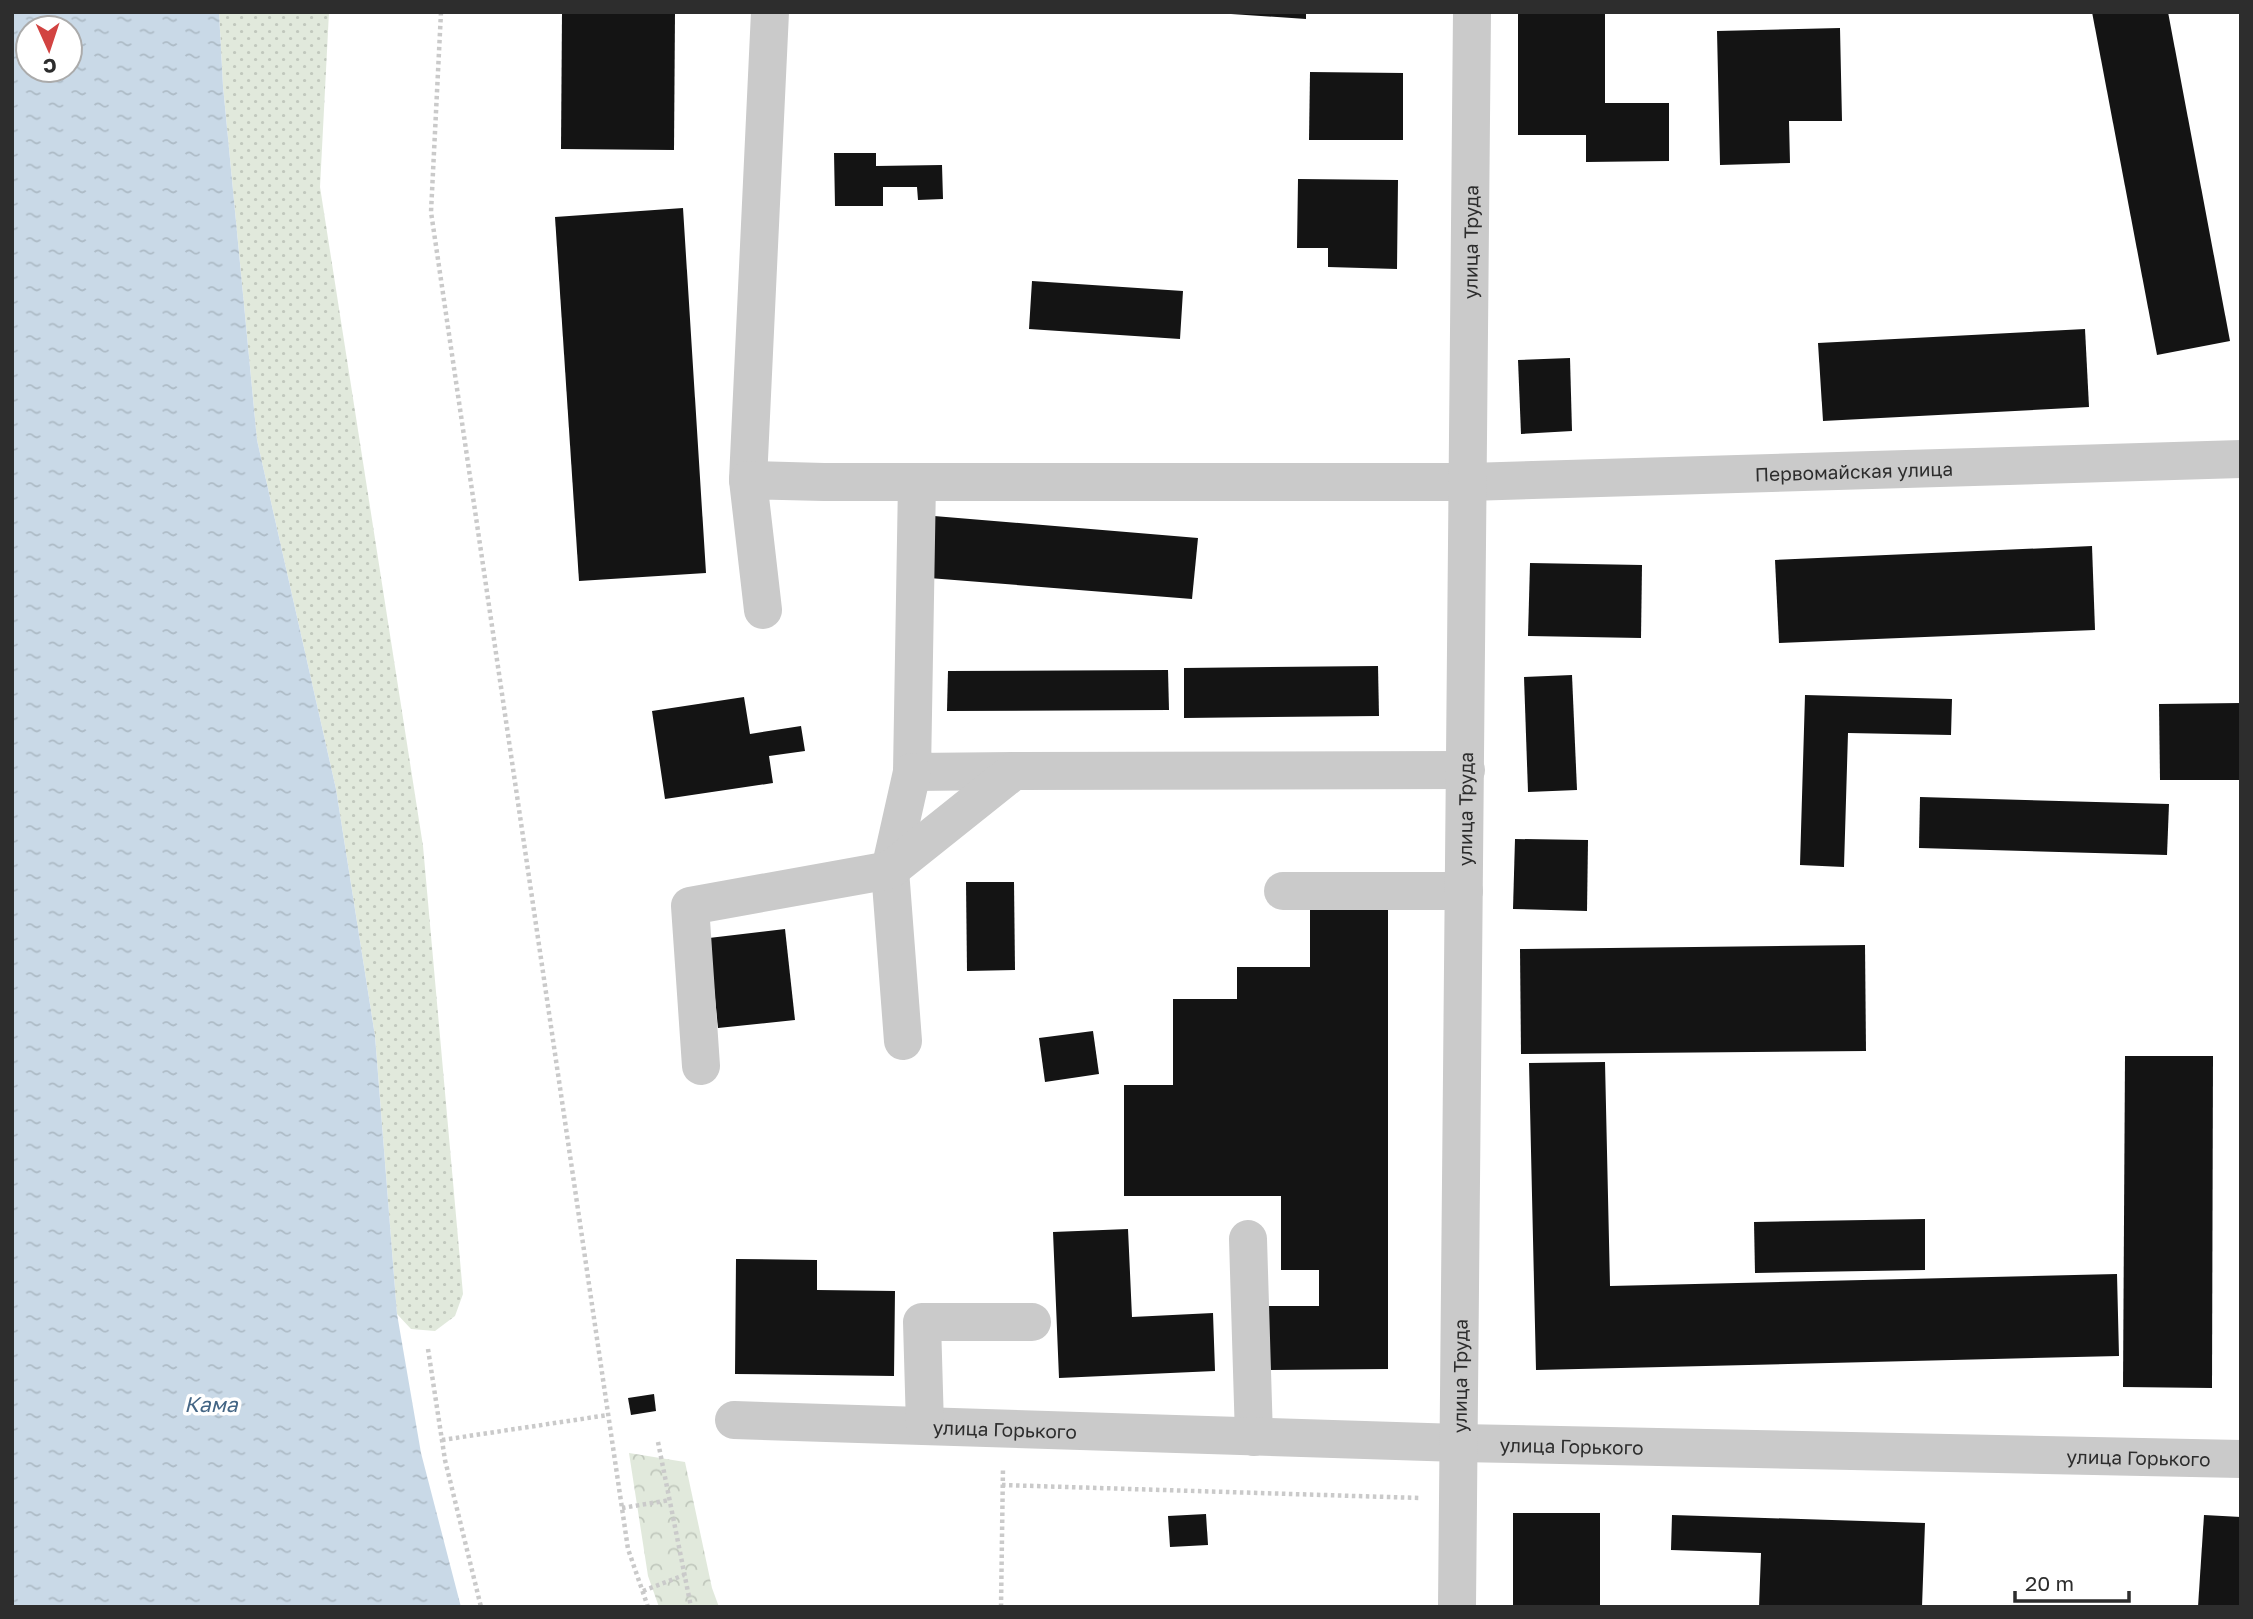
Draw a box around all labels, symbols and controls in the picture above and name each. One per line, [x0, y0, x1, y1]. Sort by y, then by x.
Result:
north arrow [14, 14, 84, 84]
text: С [43, 55, 57, 78]
street label: улица Труда [1458, 185, 1482, 299]
street label: Первомайская улица [1754, 456, 1953, 485]
street label: улица Труда [1452, 752, 1477, 866]
street label: улица Труда [1447, 1319, 1471, 1433]
water label: Кама [184, 1391, 239, 1417]
street label: улица Горького [933, 1415, 1077, 1442]
street label: улица Горького [1499, 1432, 1644, 1458]
street label: улица Горького [2066, 1444, 2211, 1470]
scale bar [2015, 1560, 2129, 1604]
text: 20 m [2025, 1570, 2074, 1596]

